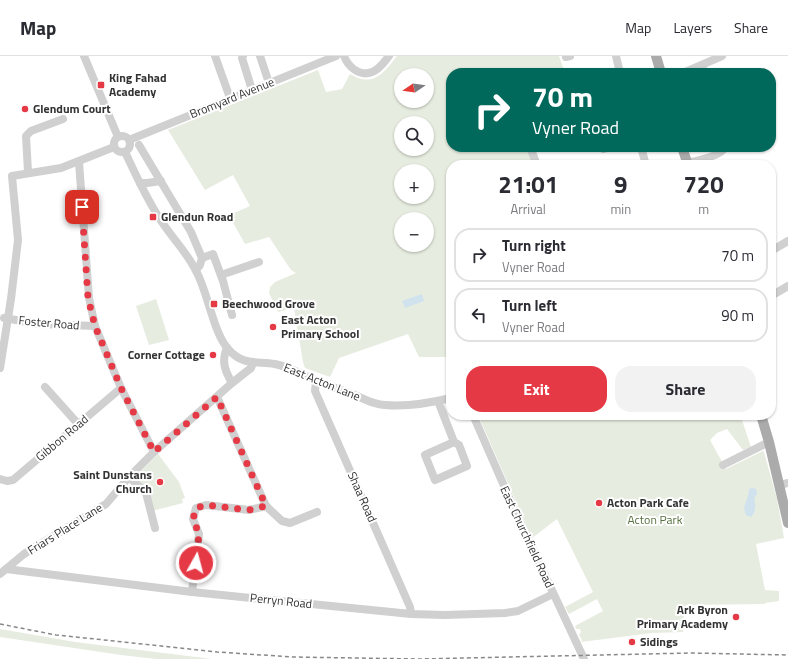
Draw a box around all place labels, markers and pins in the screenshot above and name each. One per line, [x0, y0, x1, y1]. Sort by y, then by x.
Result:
place label: King Fahad Academy [109, 68, 167, 101]
marker: King Fahad Academy [96, 80, 106, 90]
place label: Glendum Court [33, 99, 111, 118]
marker: Glendum Court [20, 104, 30, 114]
pin [65, 190, 99, 224]
place label: Glendun Road [161, 207, 233, 226]
marker: Glendun Road [148, 212, 158, 222]
place label: Beechwood Grove [222, 294, 315, 313]
marker: Beechwood Grove [209, 299, 219, 309]
place label: East Acton Primary School [281, 310, 359, 343]
marker: East Acton Primary School [268, 322, 278, 332]
place label: Corner Cottage [128, 345, 205, 364]
marker: Corner Cottage [208, 350, 218, 360]
place label: Saint Dunstans Church [73, 465, 152, 498]
marker: Saint Dunstans Church [155, 477, 165, 487]
place label: Acton Park Cafe [607, 493, 689, 512]
marker: Acton Park Cafe [594, 498, 604, 508]
place label: Ark Byron Primary Academy [637, 600, 728, 633]
marker: Ark Byron Primary Academy [731, 612, 741, 622]
place label: Sidings [640, 632, 678, 651]
marker: Sidings [627, 637, 637, 647]

